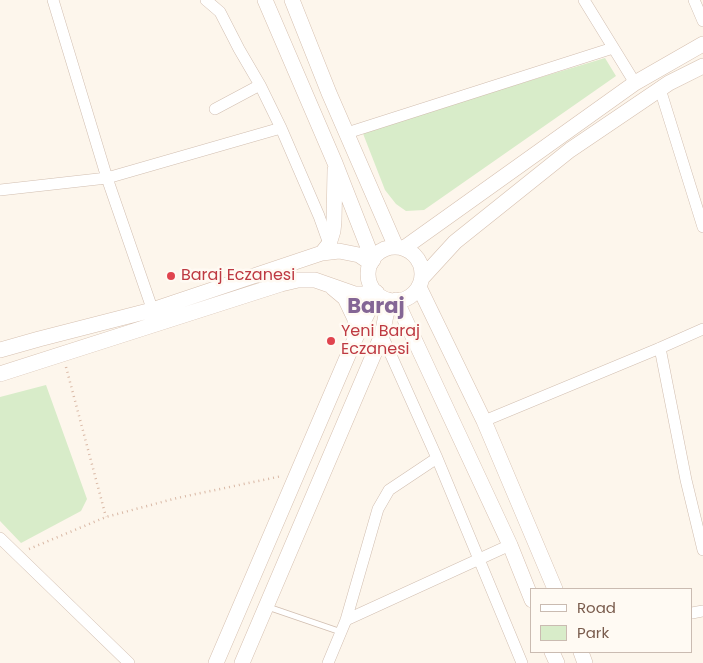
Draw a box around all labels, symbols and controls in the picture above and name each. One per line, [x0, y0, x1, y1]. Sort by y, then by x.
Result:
place label: Baraj Eczanesi [181, 266, 295, 286]
marker: Baraj Eczanesi [165, 270, 177, 282]
district label: Baraj [347, 295, 405, 321]
place label: Yeni Baraj Eczanesi [341, 322, 420, 360]
marker: Yeni Baraj Eczanesi [325, 335, 337, 347]
legend [530, 588, 693, 653]
text: Road [577, 597, 616, 618]
text: Park [577, 622, 609, 643]

